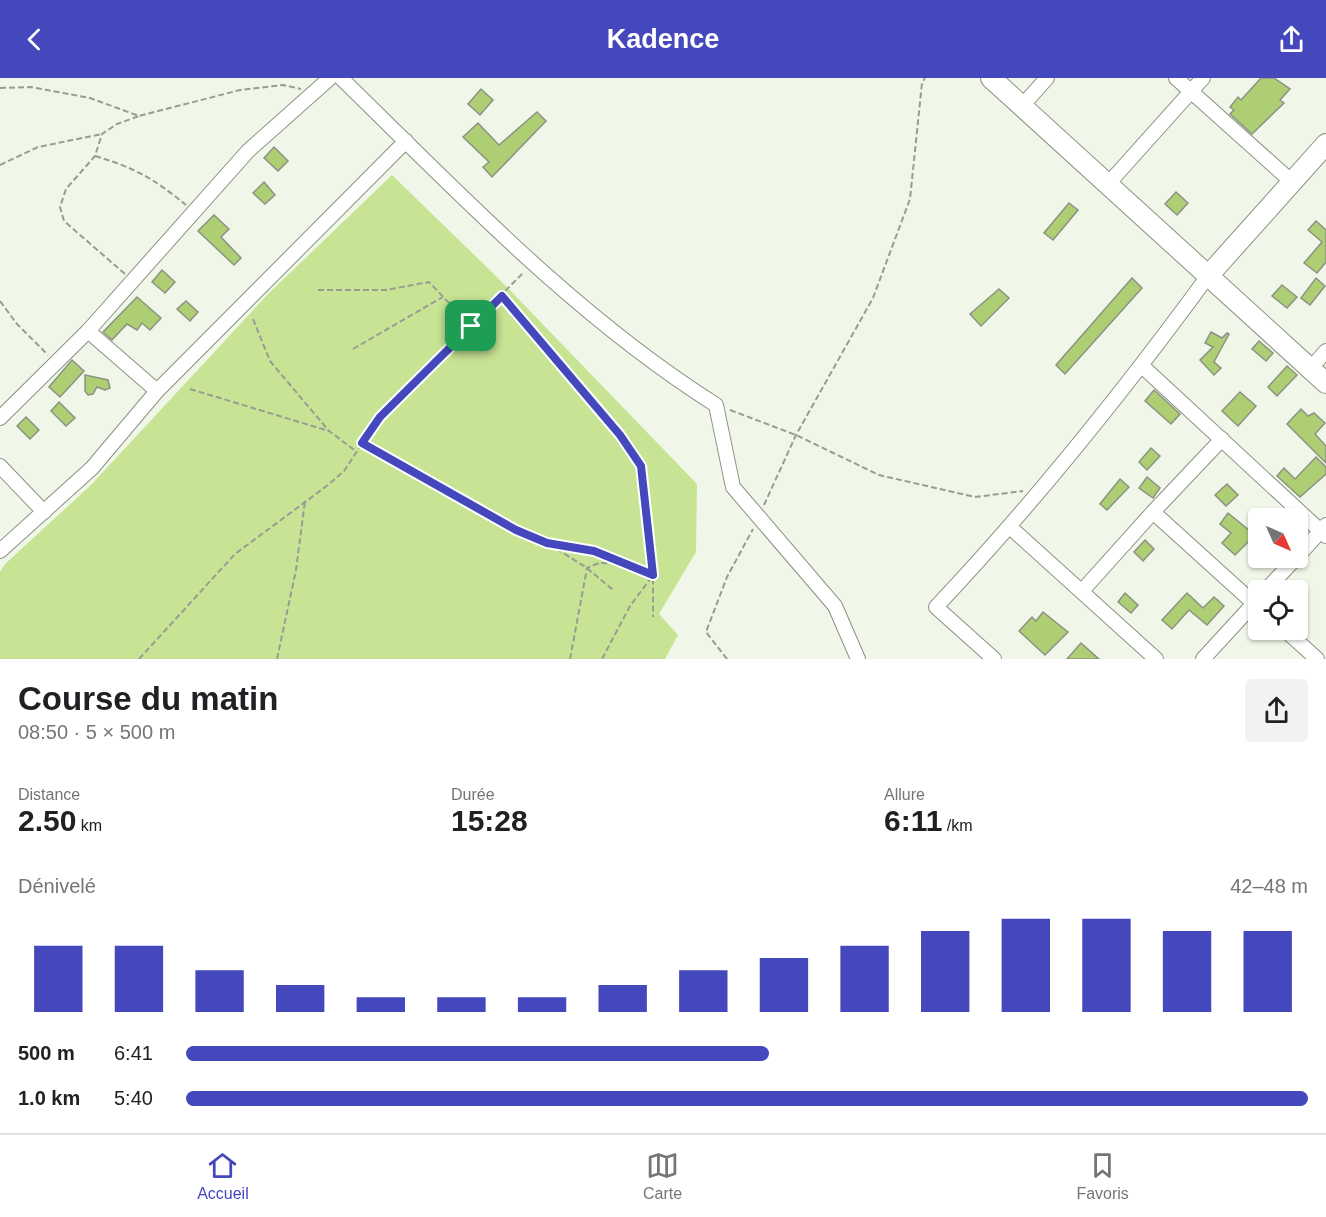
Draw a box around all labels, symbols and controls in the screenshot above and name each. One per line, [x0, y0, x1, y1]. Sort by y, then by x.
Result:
icon: back [18, 23, 51, 56]
icon: share [1275, 23, 1308, 56]
text: Kadence [607, 24, 719, 54]
pin [445, 300, 496, 351]
icon: arrive [454, 309, 487, 342]
north arrow [1248, 508, 1308, 568]
map controls [1248, 508, 1308, 640]
button: locate [1248, 580, 1308, 640]
button: share [1245, 679, 1308, 742]
text: Course du matin [18, 680, 278, 717]
text: 08:50 · 5 × 500 m [18, 721, 175, 743]
text: Distance [18, 786, 80, 803]
text: Durée [451, 786, 495, 803]
text: Allure [884, 786, 925, 803]
text: 2.50 [18, 804, 76, 837]
text: 15:28 [451, 804, 528, 837]
text: 6:11 [884, 804, 942, 837]
text: km [76, 817, 102, 834]
text: /km [942, 817, 973, 834]
text: Dénivelé [18, 875, 96, 897]
text: 42–48 m [1230, 875, 1308, 897]
text: 500 m [18, 1042, 75, 1064]
text: 6:41 [114, 1042, 153, 1064]
text: 1.0 km [18, 1087, 80, 1109]
text: 5:40 [114, 1087, 153, 1109]
tab: Accueil [197, 1149, 249, 1203]
tab: Carte [643, 1149, 682, 1203]
tab: Favoris [1076, 1149, 1129, 1203]

